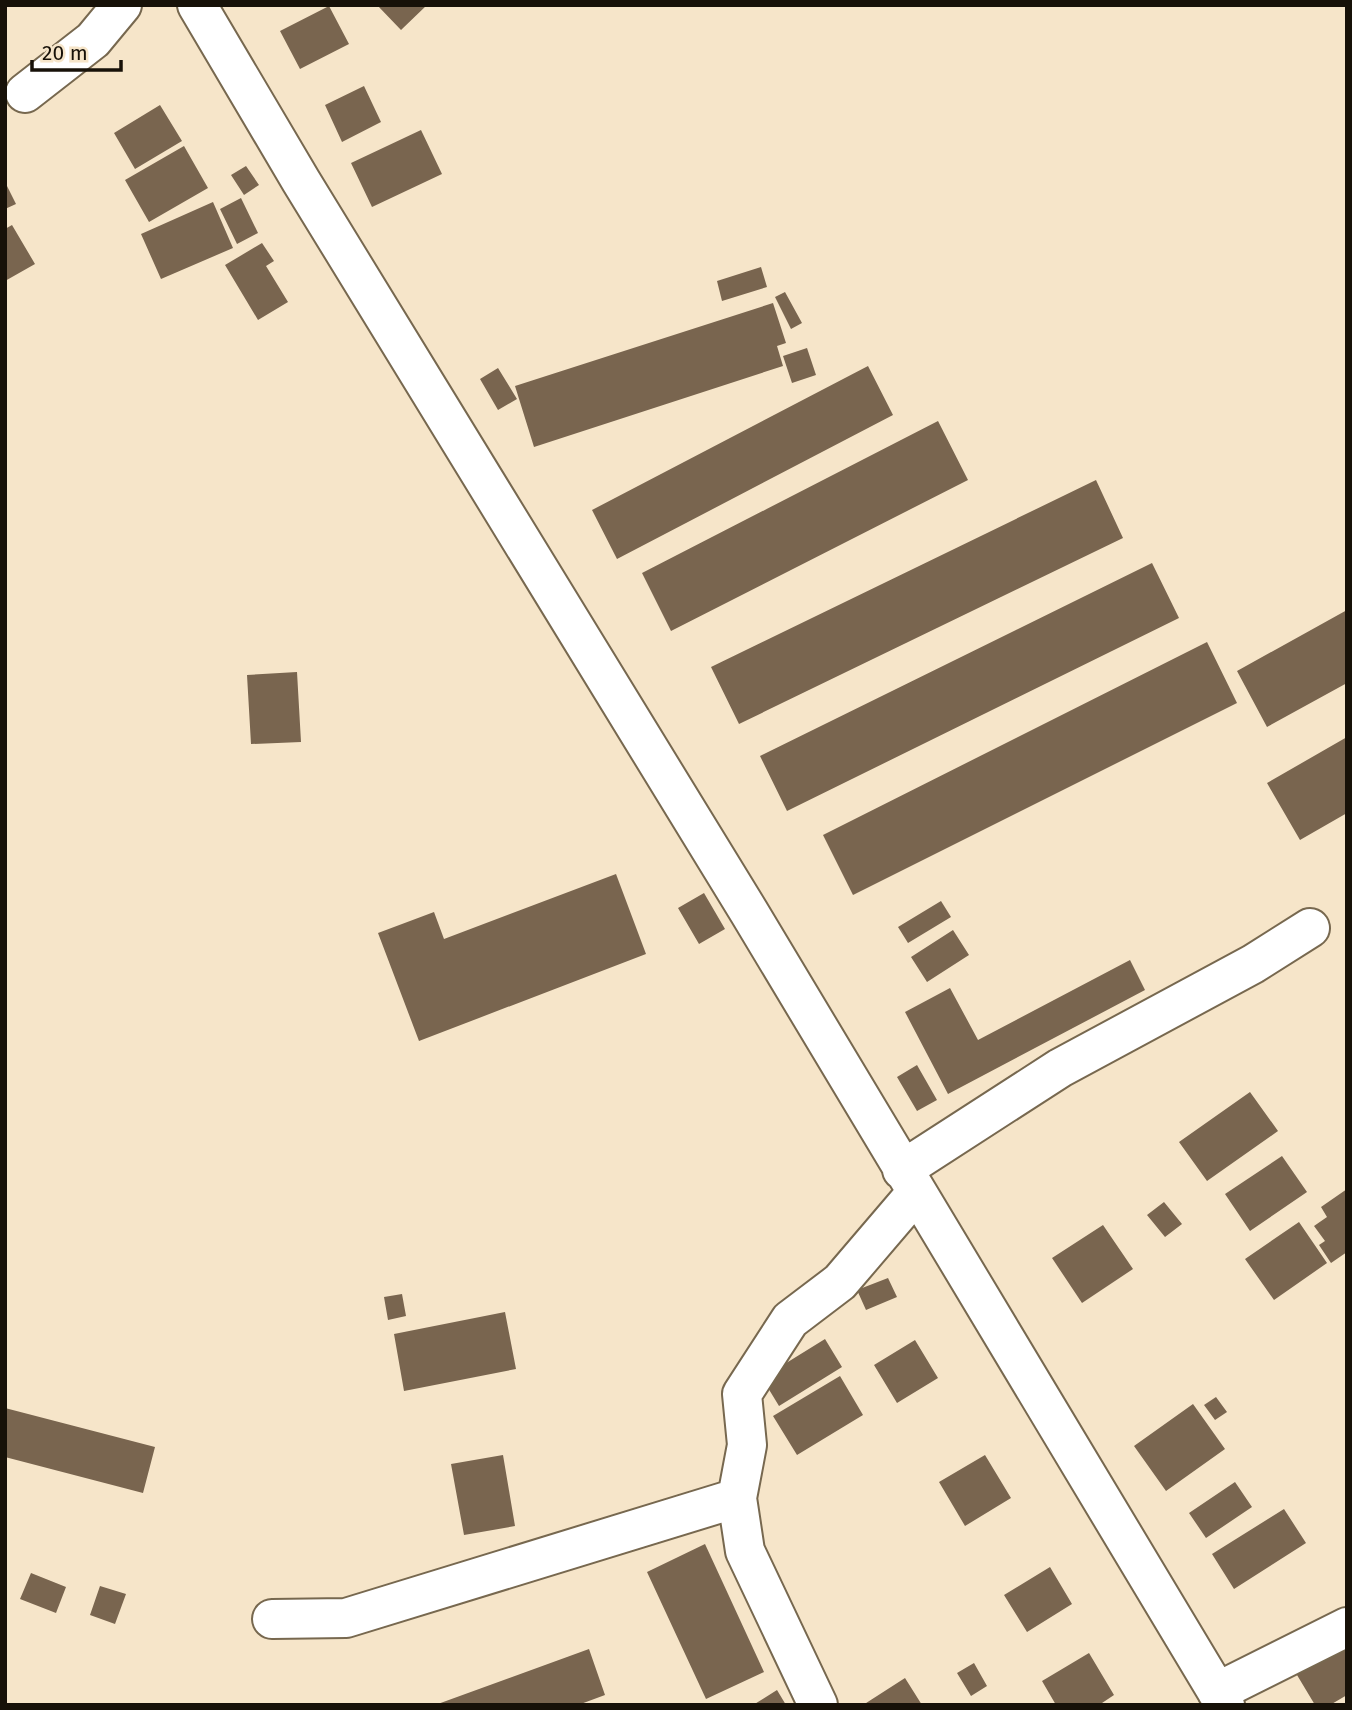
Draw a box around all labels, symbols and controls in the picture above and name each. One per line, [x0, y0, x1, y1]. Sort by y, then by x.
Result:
scale bar [32, 28, 121, 72]
text: 20 m [42, 40, 88, 66]

